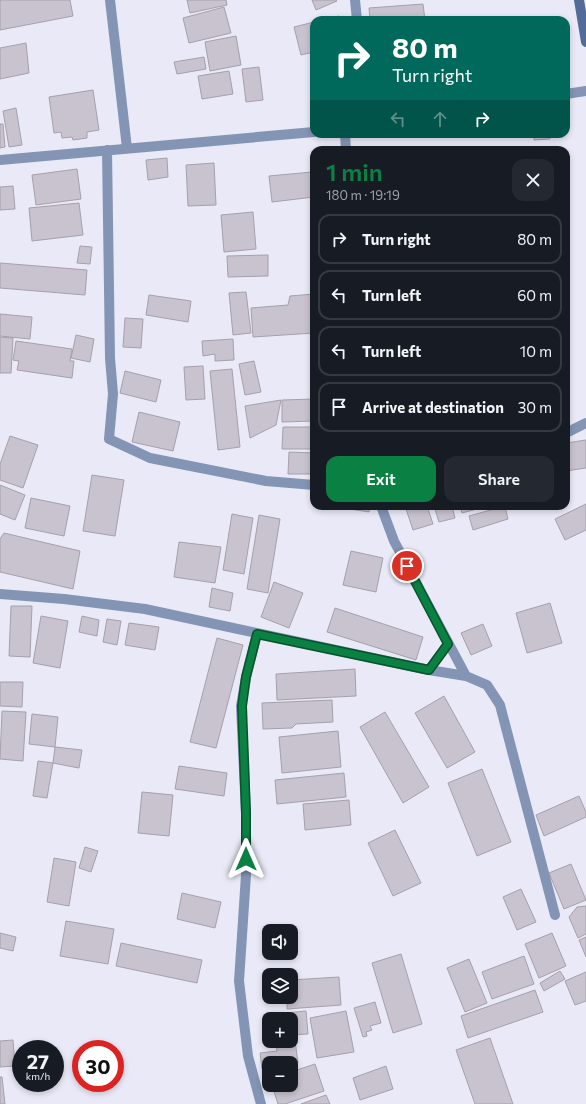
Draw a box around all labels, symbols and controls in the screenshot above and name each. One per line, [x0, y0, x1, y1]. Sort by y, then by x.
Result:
text: 80 m [392, 30, 458, 64]
icon: right [326, 32, 378, 84]
text: Turn right [392, 64, 472, 86]
icon: left [387, 108, 409, 130]
icon: ahead [429, 108, 451, 130]
icon: right [471, 108, 493, 130]
text: 1 min [326, 157, 383, 186]
button: close [512, 159, 554, 201]
text: 180 m · 19:19 [326, 187, 400, 203]
icon: right [328, 228, 350, 250]
text: Turn right [362, 230, 431, 248]
text: 80 m [517, 230, 552, 248]
icon: left [328, 284, 350, 306]
text: Turn left [362, 286, 421, 304]
text: 60 m [517, 286, 552, 304]
icon: left [328, 340, 350, 362]
text: Turn left [362, 342, 421, 360]
text: 10 m [520, 342, 552, 360]
icon: arrive [328, 396, 350, 418]
text: Arrive at destination [362, 398, 504, 416]
text: 30 m [518, 398, 552, 416]
button: Exit [326, 456, 436, 502]
button: Share [444, 456, 554, 502]
pin [390, 549, 424, 583]
icon: arrive [396, 555, 418, 577]
position arrow [225, 838, 267, 880]
map controls [262, 924, 298, 1092]
button: sound [262, 924, 298, 960]
button: layers [262, 968, 298, 1004]
button: + [262, 1012, 298, 1048]
speed limit sign: 30 [72, 1040, 124, 1092]
text: 27 [27, 1049, 49, 1073]
button: − [262, 1056, 298, 1092]
text: km/h [26, 1070, 50, 1082]

